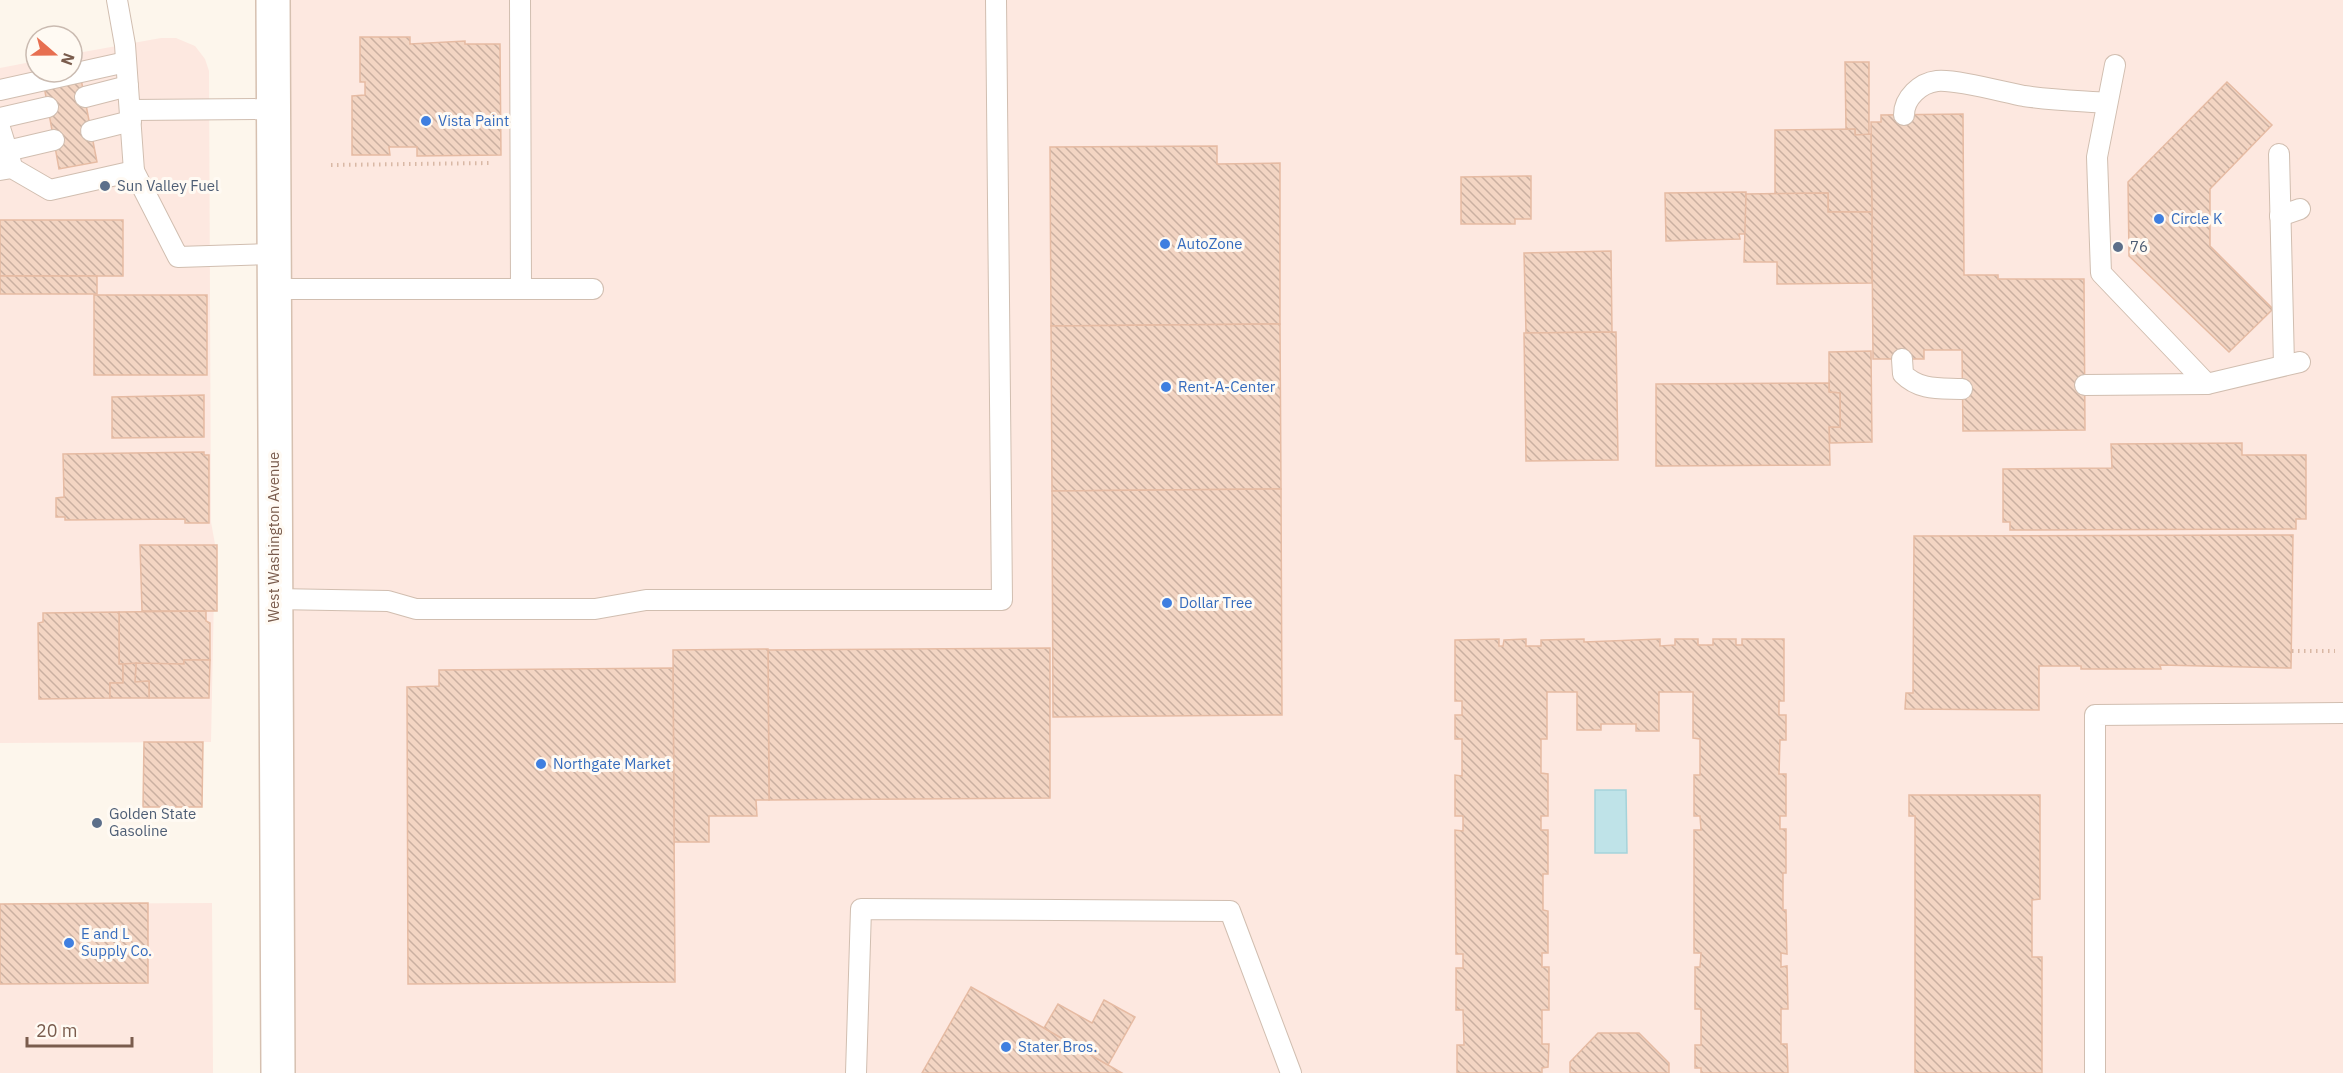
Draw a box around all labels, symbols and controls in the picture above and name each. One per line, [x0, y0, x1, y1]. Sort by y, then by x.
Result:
north arrow [24, 24, 84, 84]
text: N [57, 50, 79, 68]
place label: Vista Paint [438, 111, 509, 130]
marker: Vista Paint [419, 114, 433, 128]
place label: Sun Valley Fuel [117, 176, 219, 195]
marker: Sun Valley Fuel [98, 179, 112, 193]
place label: Circle K [2171, 209, 2223, 228]
marker: Circle K [2152, 212, 2166, 226]
place label: AutoZone [1177, 234, 1242, 253]
marker: AutoZone [1158, 237, 1172, 251]
place label: 76 [2130, 237, 2148, 256]
marker: 76 [2111, 240, 2125, 254]
place label: Rent-A-Center [1178, 377, 1276, 396]
marker: Rent-A-Center [1159, 380, 1173, 394]
street label: West Washington Avenue [264, 452, 283, 622]
place label: Dollar Tree [1179, 593, 1252, 612]
marker: Dollar Tree [1160, 596, 1174, 610]
place label: Northgate Market [553, 754, 671, 773]
marker: Northgate Market [534, 757, 548, 771]
place label: Golden State Gasoline [109, 804, 196, 840]
marker: Golden State Gasoline [90, 816, 104, 830]
place label: E and L Supply Co. [81, 924, 152, 960]
marker: E and L Supply Co. [62, 936, 76, 950]
scale bar [27, 1010, 132, 1048]
text: 20 m [36, 1019, 78, 1042]
place label: Stater Bros. [1018, 1037, 1097, 1056]
marker: Stater Bros. [999, 1040, 1013, 1054]

